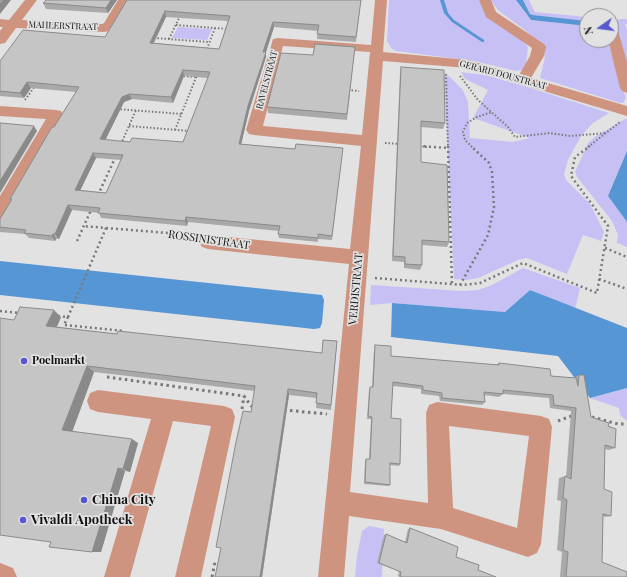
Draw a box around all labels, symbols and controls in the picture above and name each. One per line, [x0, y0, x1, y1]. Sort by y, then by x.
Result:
north arrow [579, 8, 619, 48]
street label: MAHLERSTRAAT [28, 19, 98, 33]
text: N [580, 25, 596, 36]
street label: RAVELSTRAAT [254, 50, 280, 110]
street label: GERARD DOUSTRAAT [458, 58, 548, 92]
street label: ROSSINISTRAAT [167, 228, 251, 252]
street label: VERDISTRAAT [346, 252, 366, 326]
place label: Poelmarkt [32, 354, 85, 368]
marker: Poelmarkt [19, 356, 29, 366]
place label: China City [92, 492, 155, 508]
marker: China City [79, 495, 89, 505]
place label: Vivaldi Apotheek [31, 512, 132, 528]
marker: Vivaldi Apotheek [18, 515, 28, 525]

